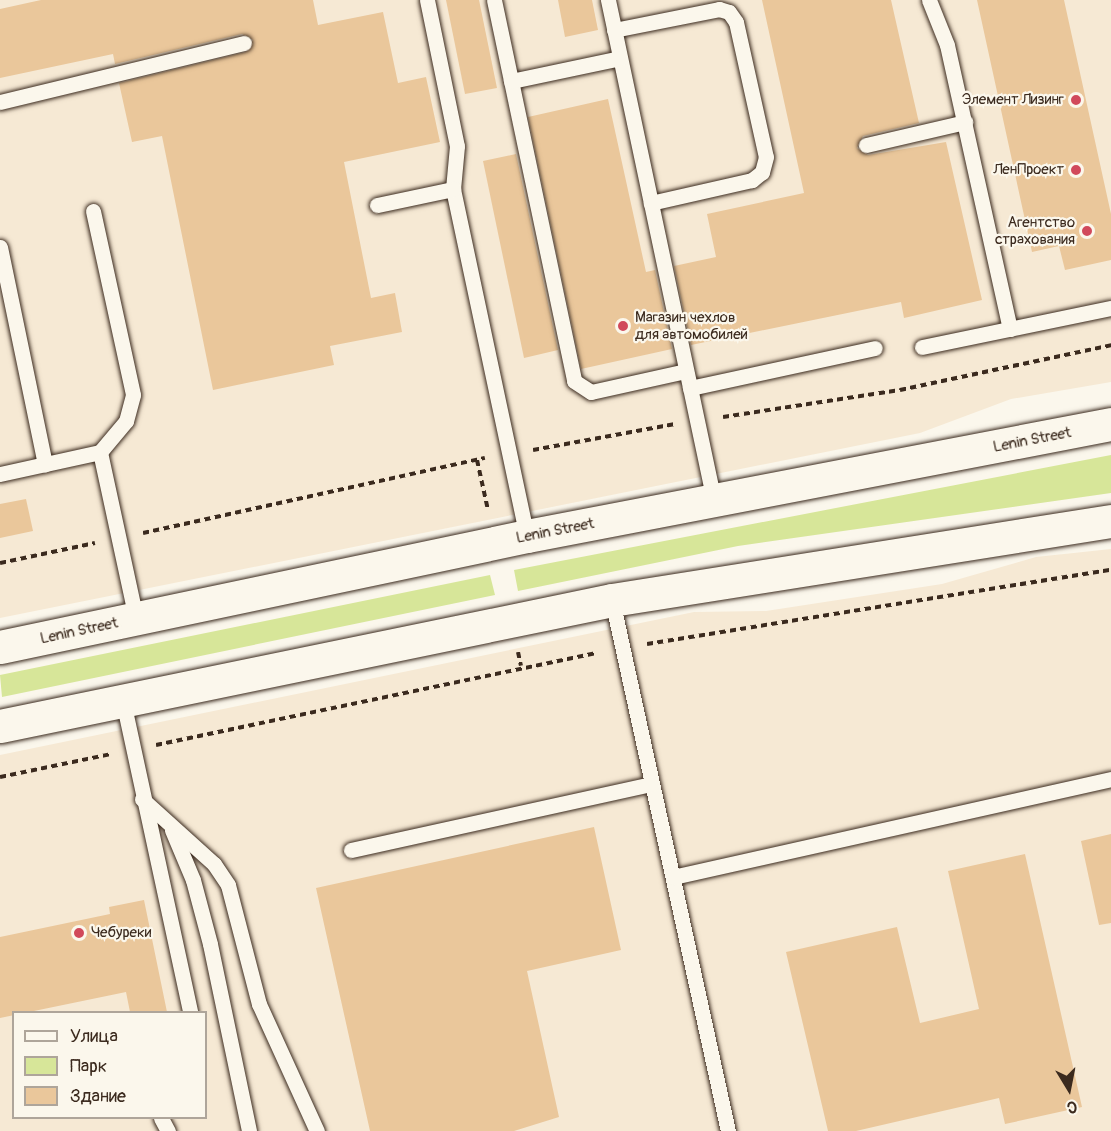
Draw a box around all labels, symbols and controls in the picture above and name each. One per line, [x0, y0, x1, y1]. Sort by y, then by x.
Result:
place label: Элемент Лизинг [962, 91, 1064, 109]
marker: Элемент Лизинг [1069, 93, 1083, 107]
place label: ЛенПроект [993, 161, 1064, 179]
marker: ЛенПроект [1069, 163, 1083, 177]
place label: Агентство страхования [995, 213, 1075, 248]
marker: Агентство страхования [1080, 224, 1094, 238]
place label: Магазин чехлов для автомобилей [635, 308, 748, 343]
marker: Магазин чехлов для автомобилей [616, 319, 630, 333]
street label: Lenin Street [992, 424, 1072, 456]
street label: Lenin Street [515, 515, 595, 547]
street label: Lenin Street [38, 614, 120, 648]
place label: Чебуреки [91, 924, 151, 942]
marker: Чебуреки [72, 926, 86, 940]
legend [12, 1011, 207, 1119]
text: Улица [70, 1025, 118, 1048]
text: Парк [70, 1055, 107, 1078]
north arrow [1039, 1059, 1099, 1119]
text: Здание [70, 1085, 126, 1108]
text: С [1066, 1096, 1079, 1117]

